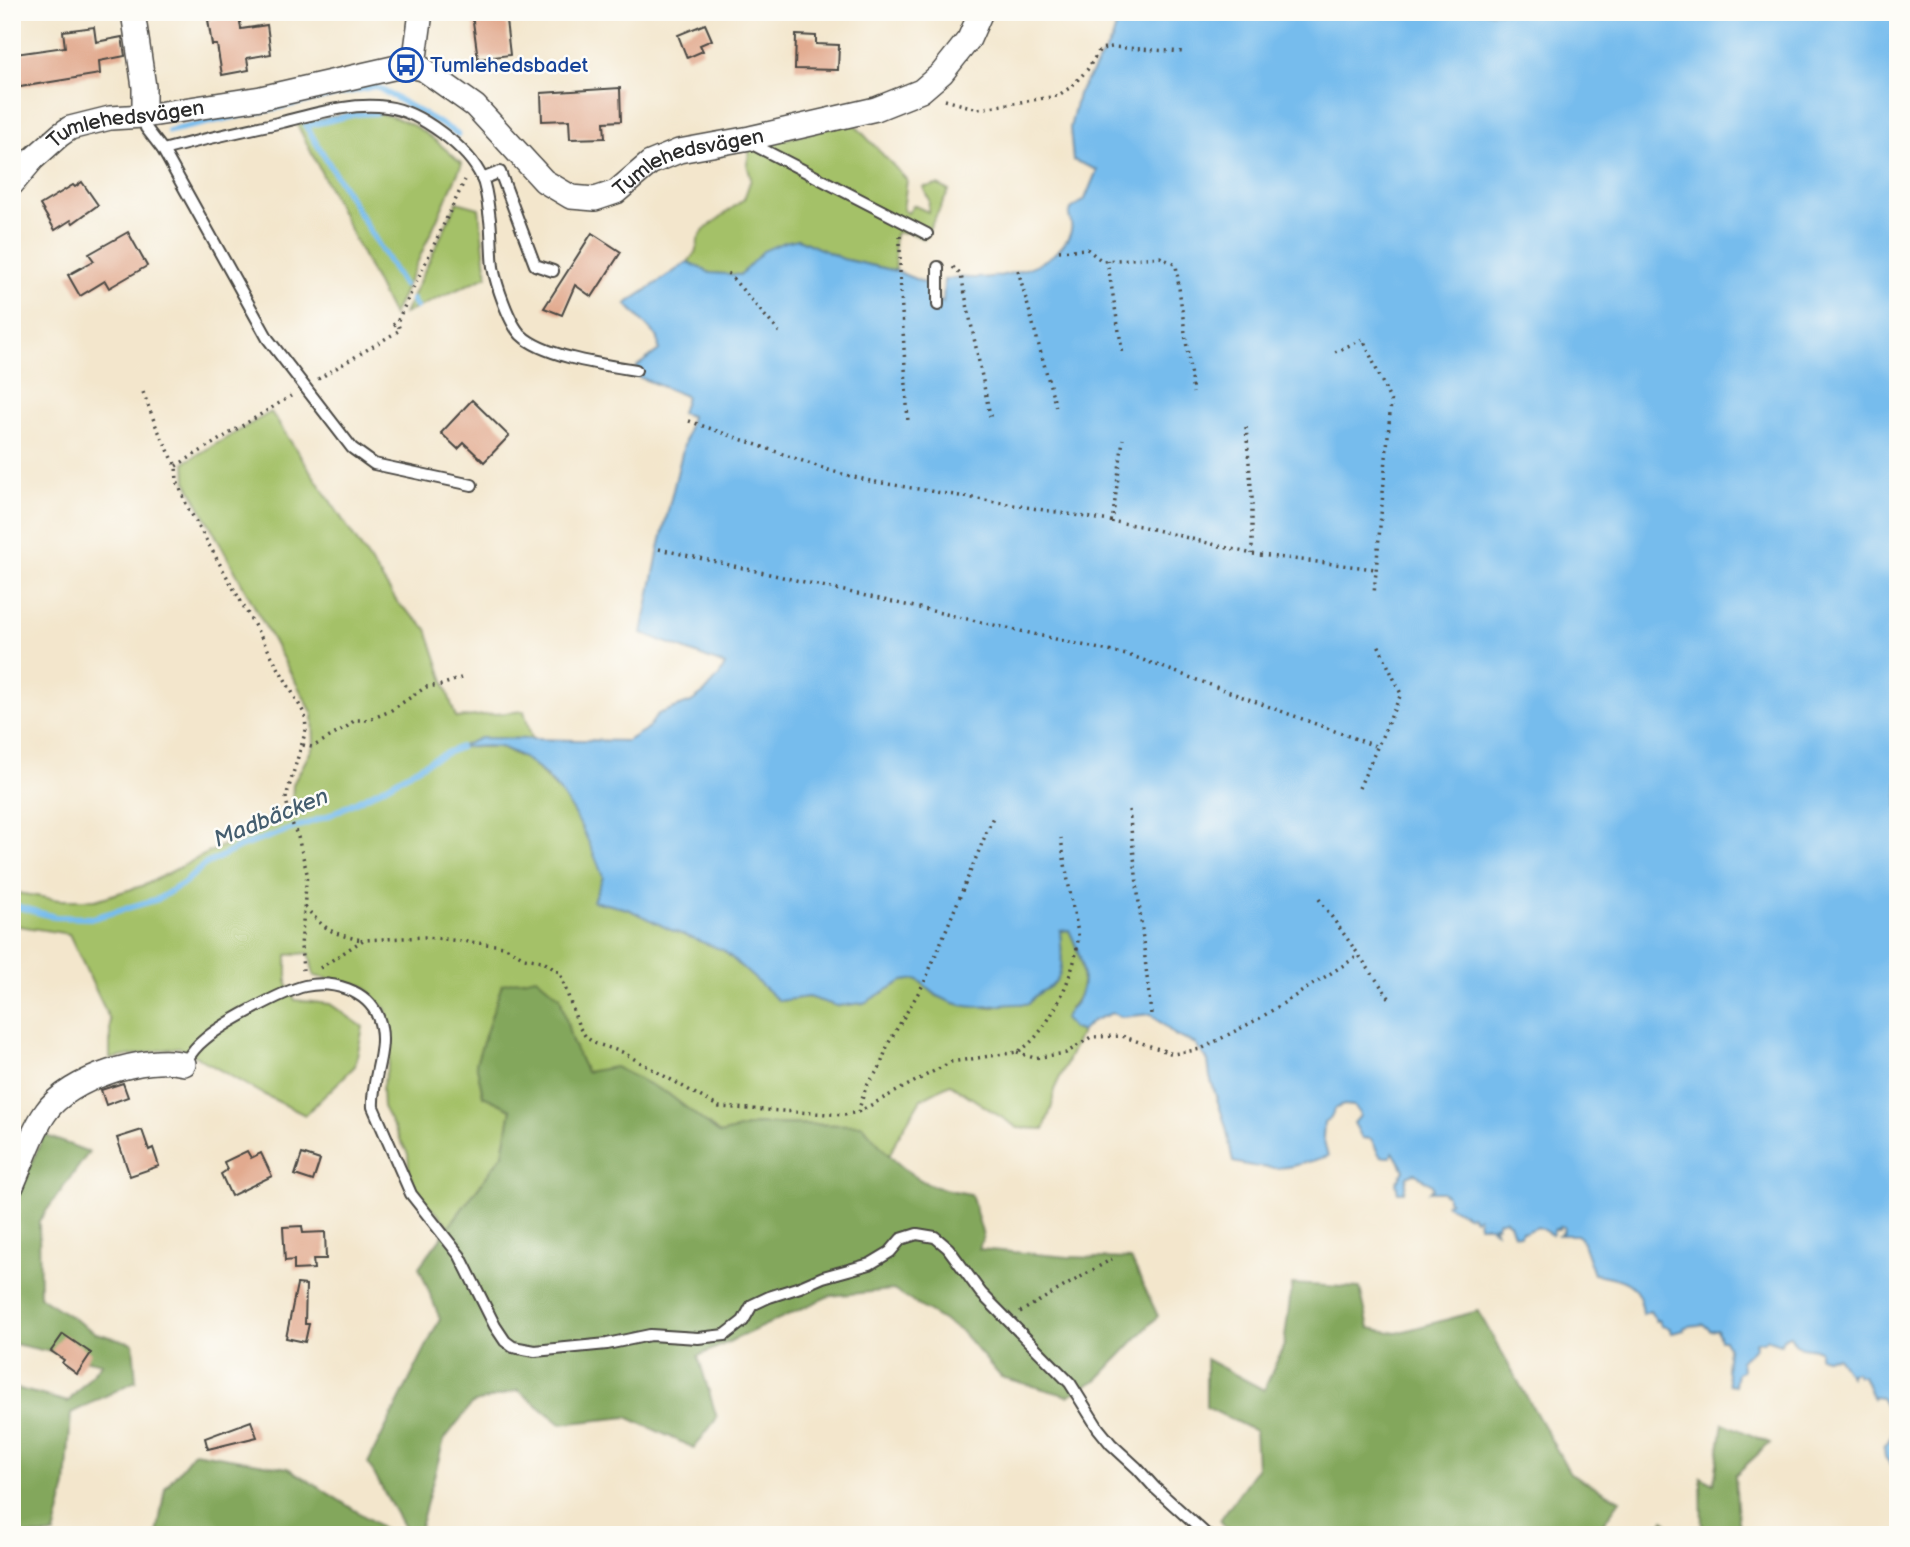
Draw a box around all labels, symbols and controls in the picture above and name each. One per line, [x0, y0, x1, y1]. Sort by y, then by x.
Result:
bus stop icon: Tumlehedsbadet [387, 46, 425, 84]
place label: Tumlehedsbadet [430, 53, 589, 78]
street label: Tumlehedsvägen [41, 94, 206, 153]
street label: Tumlehedsvägen [608, 123, 766, 202]
water label: Madbäcken [210, 782, 332, 854]

